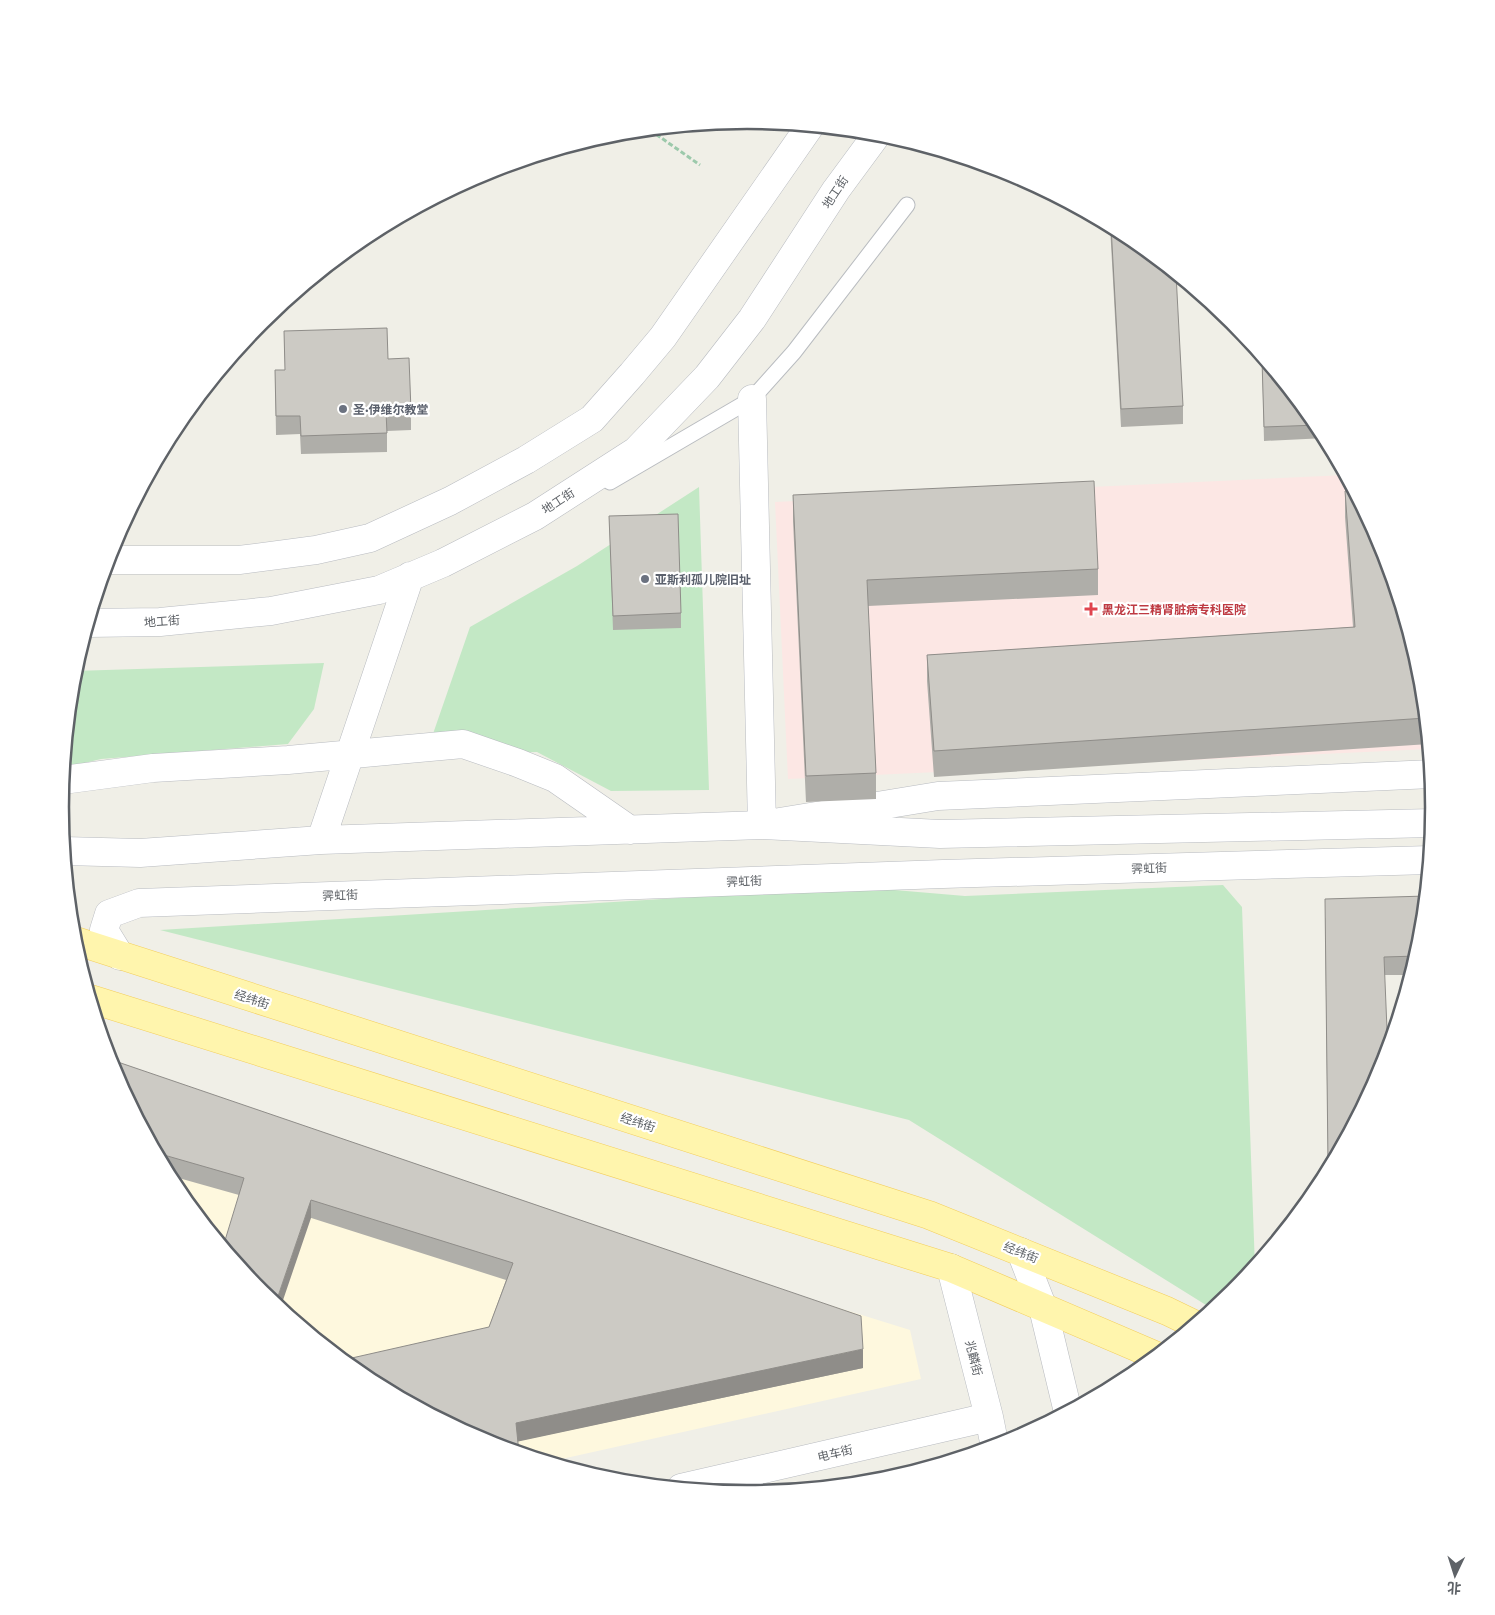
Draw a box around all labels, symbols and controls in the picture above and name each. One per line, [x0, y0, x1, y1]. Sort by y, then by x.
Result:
street label: 地工街 [819, 173, 851, 211]
place label: 圣·伊维尔教堂 [353, 402, 429, 417]
marker: 圣·伊维尔教堂 [337, 403, 349, 415]
street label: 地工街 [539, 485, 577, 517]
place label: 亚斯利孤儿院旧址 [655, 572, 751, 587]
marker: 亚斯利孤儿院旧址 [639, 573, 651, 585]
marker: 黑龙江三精肾脏病专科医院 [1084, 602, 1098, 616]
place label: 黑龙江三精肾脏病专科医院 [1102, 602, 1246, 617]
street label: 地工街 [144, 612, 180, 630]
street label: 霁虹街 [1131, 860, 1167, 876]
street label: 霁虹街 [726, 873, 762, 889]
street label: 霁虹街 [322, 887, 358, 903]
street label: 经纬街 [233, 986, 271, 1012]
street label: 经纬街 [619, 1109, 657, 1135]
street label: 经纬街 [1001, 1238, 1041, 1266]
street label: 兆麟街 [962, 1339, 986, 1377]
street label: 电车街 [816, 1442, 854, 1464]
north arrow [1430, 1550, 1480, 1600]
text: 北 [1446, 1579, 1462, 1597]

